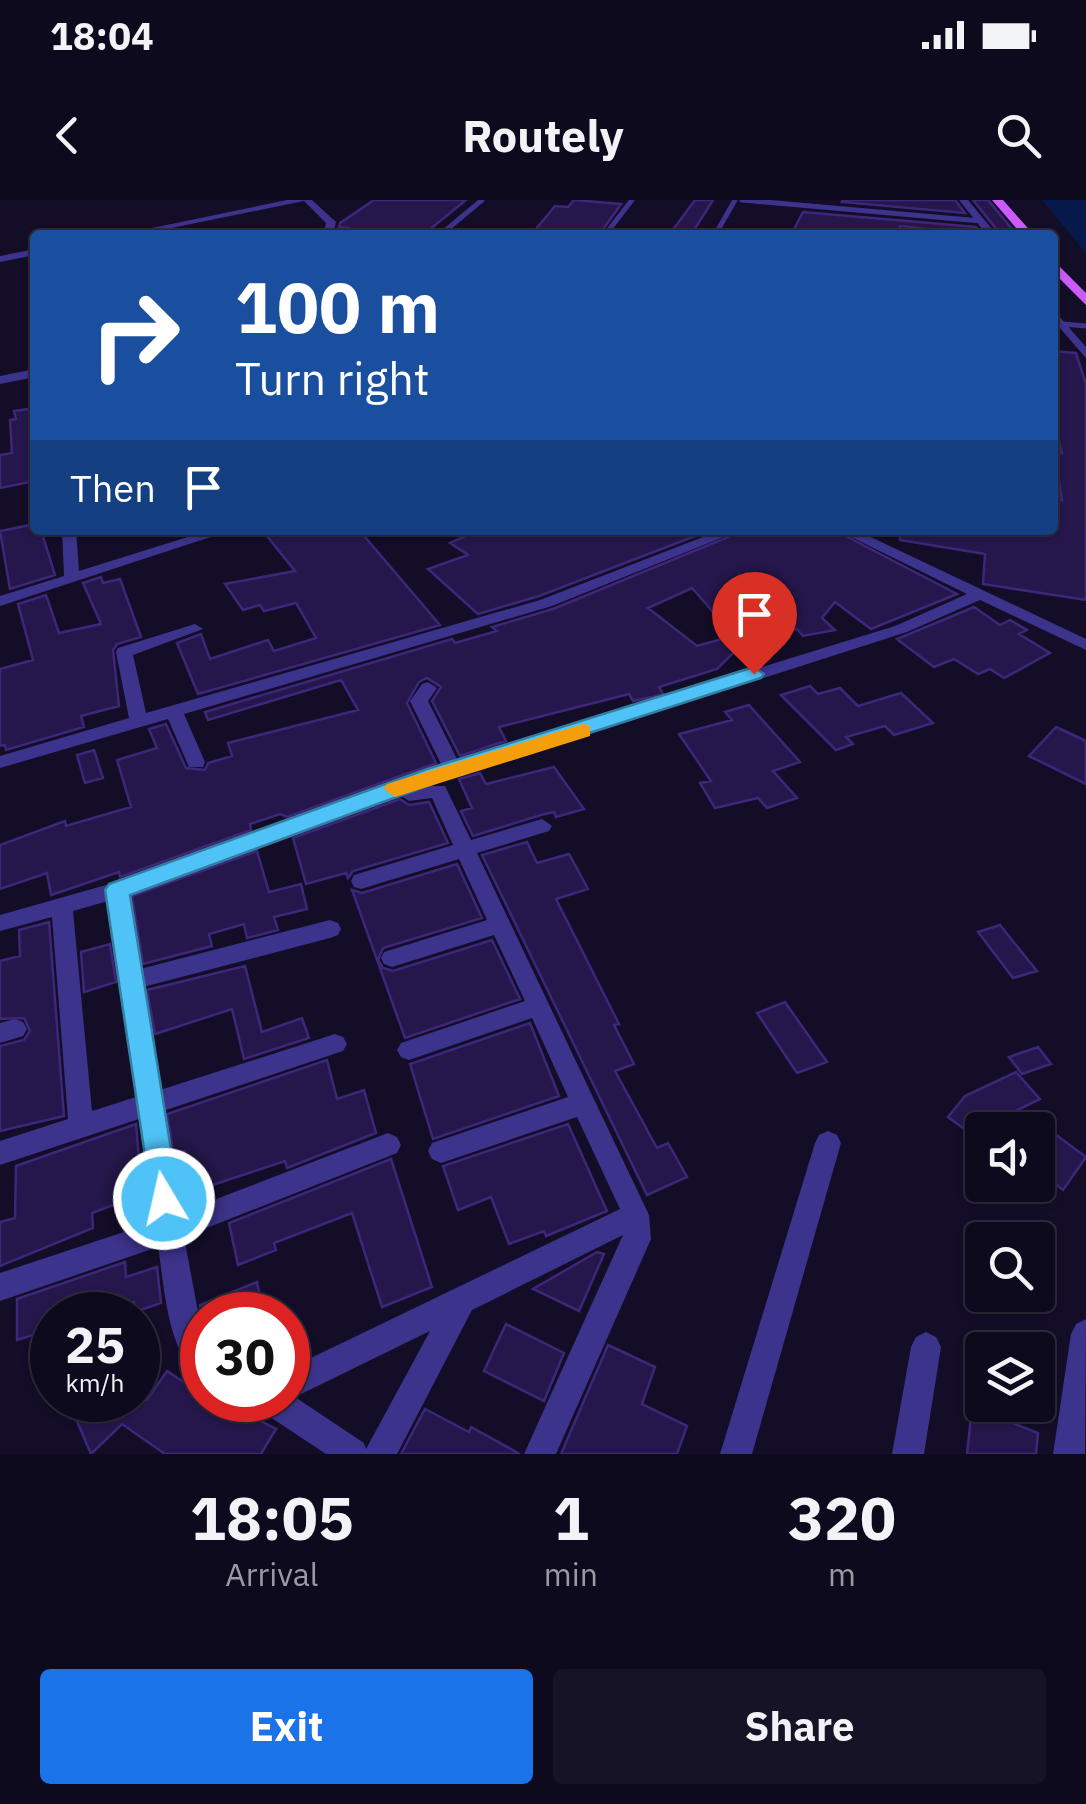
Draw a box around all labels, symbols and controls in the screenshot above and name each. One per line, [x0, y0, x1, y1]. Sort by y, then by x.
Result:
text: 18:04 [50, 11, 154, 60]
text: Routely [462, 106, 624, 164]
icon: back [40, 108, 95, 163]
icon: search [991, 108, 1046, 163]
text: 100 m [235, 261, 440, 352]
icon: right [70, 270, 200, 400]
text: Turn right [235, 349, 430, 407]
icon: arrive [176, 460, 231, 515]
text: Then [70, 463, 156, 512]
pin [712, 572, 797, 675]
icon: arrive [727, 587, 782, 642]
map controls [965, 1112, 1055, 1422]
button: sound [965, 1112, 1055, 1202]
position arrow [112, 1147, 216, 1251]
button: search [965, 1222, 1055, 1312]
speed limit sign: 30 [180, 1292, 310, 1422]
text: 25 [65, 1312, 125, 1377]
button: layers [965, 1332, 1055, 1422]
text: km/h [66, 1366, 124, 1399]
text: 18:05 [190, 1478, 354, 1557]
text: 1 [553, 1478, 589, 1557]
text: 320 [788, 1478, 896, 1557]
text: Arrival [225, 1553, 319, 1595]
text: min [544, 1553, 598, 1595]
text: m [828, 1553, 856, 1595]
button: Exit [40, 1669, 533, 1784]
button: Share [553, 1669, 1046, 1784]

